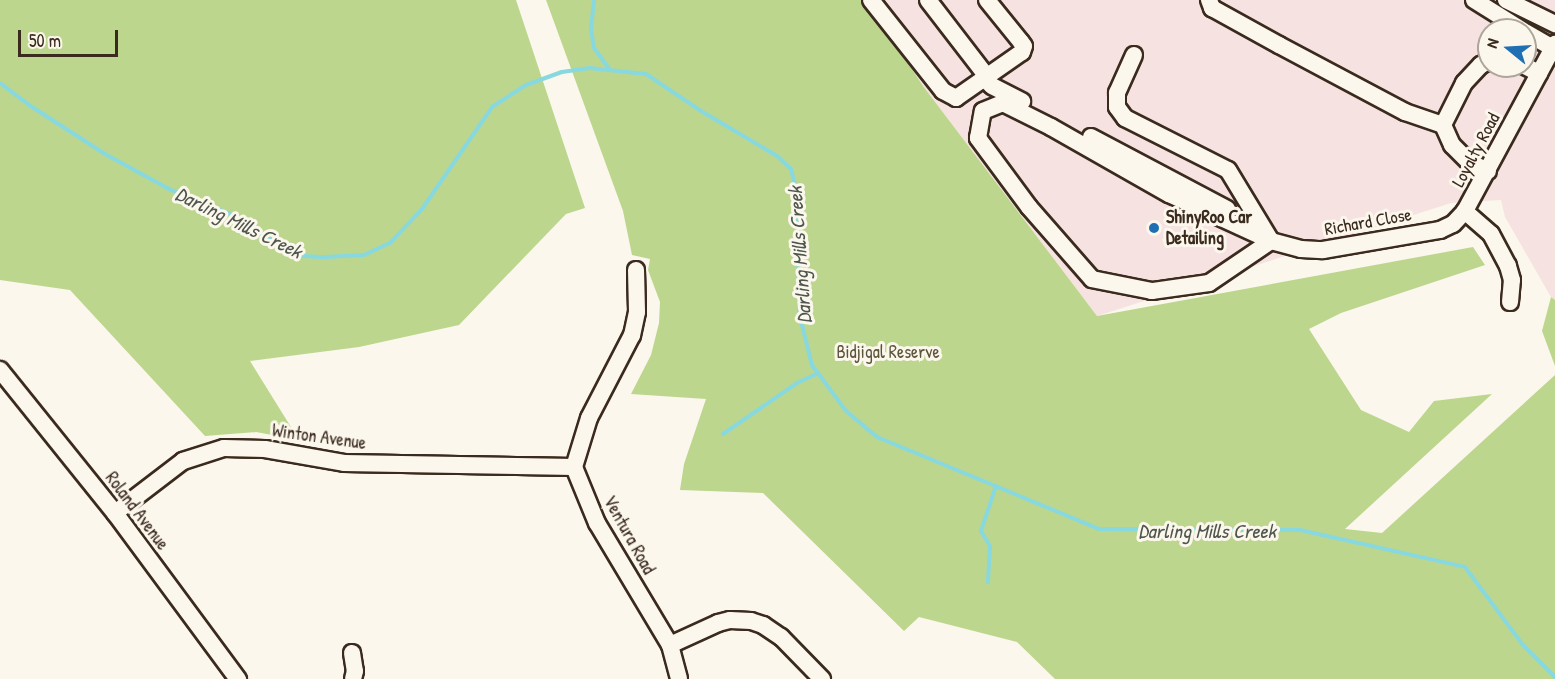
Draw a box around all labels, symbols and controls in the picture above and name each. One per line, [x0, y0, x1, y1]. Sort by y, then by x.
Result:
scale bar [21, 18, 122, 56]
north arrow [1477, 18, 1537, 78]
text: 50 m [29, 28, 61, 53]
text: N [1480, 36, 1504, 51]
street label: Loyalty Road [1447, 109, 1505, 191]
water label: Darling Mills Creek [172, 181, 306, 263]
water label: Darling Mills Creek [782, 186, 816, 324]
street label: Richard Close [1323, 204, 1413, 240]
place label: ShinyRoo Car Detailing [1166, 207, 1252, 250]
marker: ShinyRoo Car Detailing [1147, 221, 1161, 235]
park label: Bidjigal Reserve [836, 341, 940, 363]
street label: Winton Avenue [271, 420, 367, 454]
street label: Roland Avenue [101, 468, 173, 554]
street label: Ventura Road [599, 492, 659, 578]
water label: Darling Mills Creek [1138, 518, 1276, 542]

